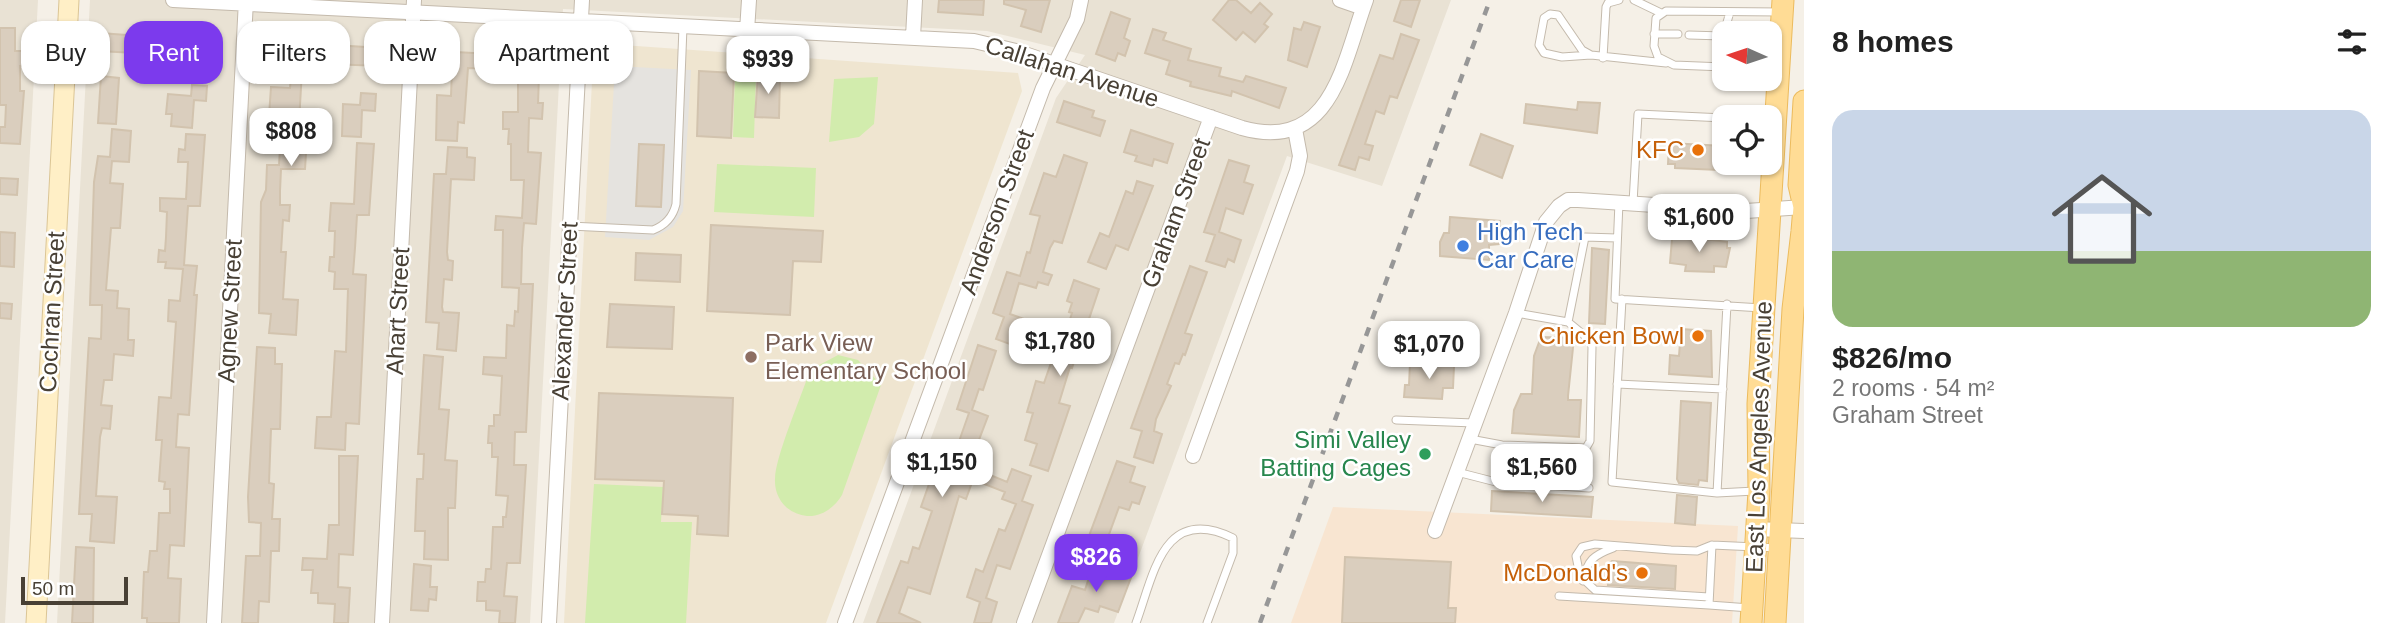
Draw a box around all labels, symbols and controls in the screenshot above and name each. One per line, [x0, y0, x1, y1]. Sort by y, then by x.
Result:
chip: Buy [21, 21, 110, 84]
chip: Rent [124, 21, 223, 84]
chip: Filters [237, 21, 350, 84]
chip: New [364, 21, 460, 84]
chip: Apartment [474, 21, 633, 84]
north arrow [1712, 21, 1782, 91]
map controls [1712, 21, 1782, 175]
icon: filters [2333, 23, 2371, 61]
text: 8 homes [1832, 25, 1954, 58]
street label: Callahan Avenue [982, 31, 1162, 112]
pin: $939 [727, 36, 809, 96]
text: $939 [742, 46, 794, 72]
button: locate [1712, 105, 1782, 175]
pin: $808 [250, 108, 332, 168]
text: $808 [265, 118, 317, 144]
street label: Anderson Street [954, 125, 1039, 298]
street label: Graham Street [1136, 134, 1215, 291]
place label: KFC [1636, 136, 1684, 163]
marker: KFC [1690, 142, 1706, 158]
icon: home [2039, 156, 2165, 282]
pin: $1,600 [1642, 194, 1756, 254]
text: $1,600 [1664, 204, 1734, 230]
place label: High Tech Car Care [1477, 218, 1583, 273]
street label: Alexander Street [546, 221, 583, 401]
street label: Cochran Street [34, 230, 69, 393]
street label: Agnew Street [212, 238, 247, 384]
marker: High Tech Car Care [1455, 238, 1471, 254]
street label: Ahart Street [381, 246, 414, 376]
street label: East Los Angeles Avenue [1740, 301, 1777, 573]
pin: $1,780 [1003, 318, 1117, 378]
pin: $1,070 [1372, 322, 1486, 381]
place label: Chicken Bowl [1539, 322, 1684, 349]
text: $1,780 [1025, 328, 1095, 354]
marker: Chicken Bowl [1690, 328, 1706, 344]
place label: Park View Elementary School [765, 329, 966, 384]
text: $1,070 [1394, 331, 1464, 357]
text: $826/mo [1832, 341, 1952, 374]
marker: Park View Elementary School [743, 349, 759, 365]
text: 2 rooms · 54 m² [1832, 375, 1994, 401]
text: Graham Street [1832, 402, 1983, 428]
place label: Simi Valley Batting Cages [1260, 426, 1411, 481]
pin: $1,150 [885, 440, 999, 499]
pin: $1,560 [1485, 444, 1599, 504]
marker: Simi Valley Batting Cages [1417, 446, 1433, 462]
text: $1,150 [907, 449, 977, 475]
text: $1,560 [1507, 454, 1577, 480]
pin: $826 [1055, 534, 1137, 594]
text: $826 [1070, 544, 1122, 570]
place label: McDonald's [1503, 559, 1628, 586]
marker: McDonald's [1634, 565, 1650, 581]
scale bar [21, 574, 128, 606]
text: 50 m [32, 578, 74, 599]

